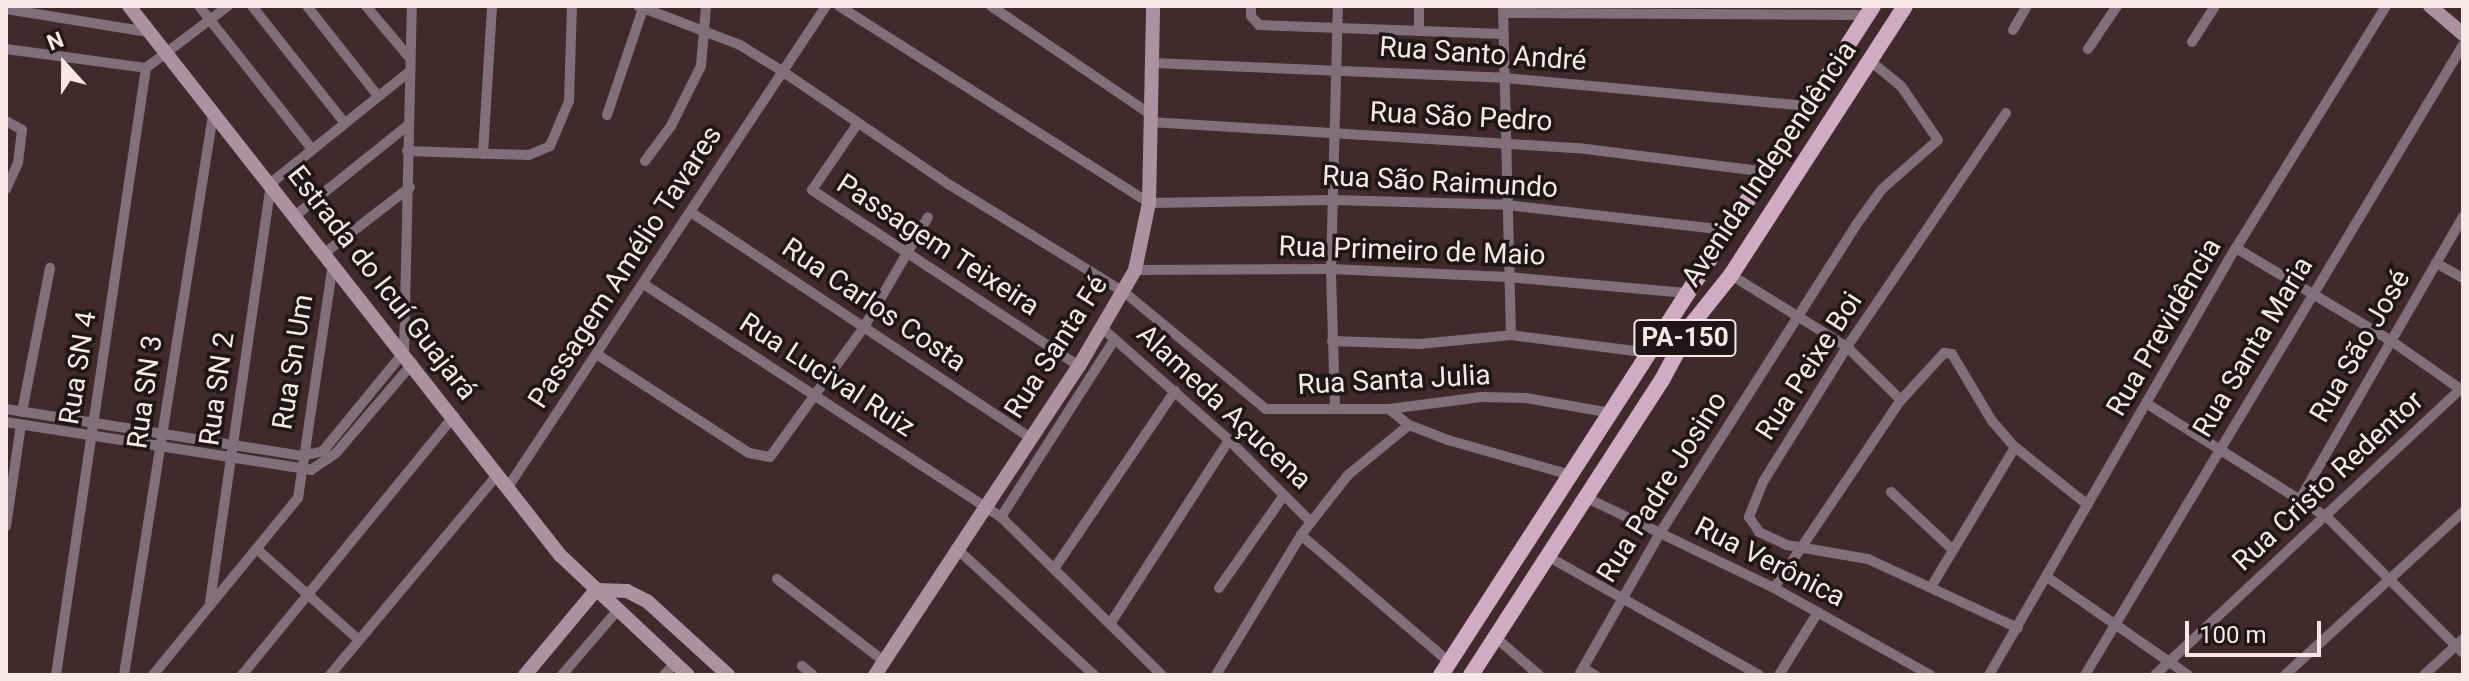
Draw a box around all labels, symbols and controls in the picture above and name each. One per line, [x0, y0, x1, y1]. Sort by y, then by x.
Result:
north arrow [24, 24, 104, 104]
text: N [43, 27, 67, 56]
street label: Rua Santo André [1378, 30, 1588, 78]
street label: Avenida Independência [1674, 35, 1864, 293]
street label: Rua São Pedro [1369, 95, 1553, 139]
street label: Passagem Amélio Tavares [521, 119, 729, 415]
street label: Estrada do Icuí Guajará [280, 159, 484, 407]
street label: Rua São Raimundo [1321, 159, 1559, 205]
street label: Passagem Teixeira [830, 167, 1046, 323]
street label: Rua Primeiro de Maio [1278, 230, 1546, 272]
street label: Rua Carlos Costa [775, 231, 973, 379]
street label: Rua Previdência [2100, 232, 2228, 422]
street label: Rua Santa Maria [2186, 251, 2320, 443]
street label: Rua São José [2303, 264, 2417, 428]
street label: Rua Santa Fé [997, 269, 1115, 425]
street label: Rua Peixe Boi [1749, 286, 1869, 446]
street label: Rua Sn Um [266, 292, 320, 432]
street label: Rua Lucival Ruiz [733, 306, 921, 444]
street label: Rua SN 4 [52, 309, 104, 427]
road number: PA-150 [1633, 316, 1737, 360]
street label: Alameda Açucena [1130, 318, 1318, 496]
street label: Rua SN 2 [192, 330, 242, 448]
street label: Rua SN 3 [120, 333, 170, 451]
street label: Rua Santa Julia [1297, 358, 1491, 402]
street label: Rua Cristo Redentor [2226, 384, 2430, 578]
street label: Rua Padre Josino [1590, 385, 1734, 589]
street label: Rua Verônica [1689, 510, 1851, 614]
scale bar [2189, 605, 2325, 655]
text: 100 m [2199, 621, 2266, 649]

